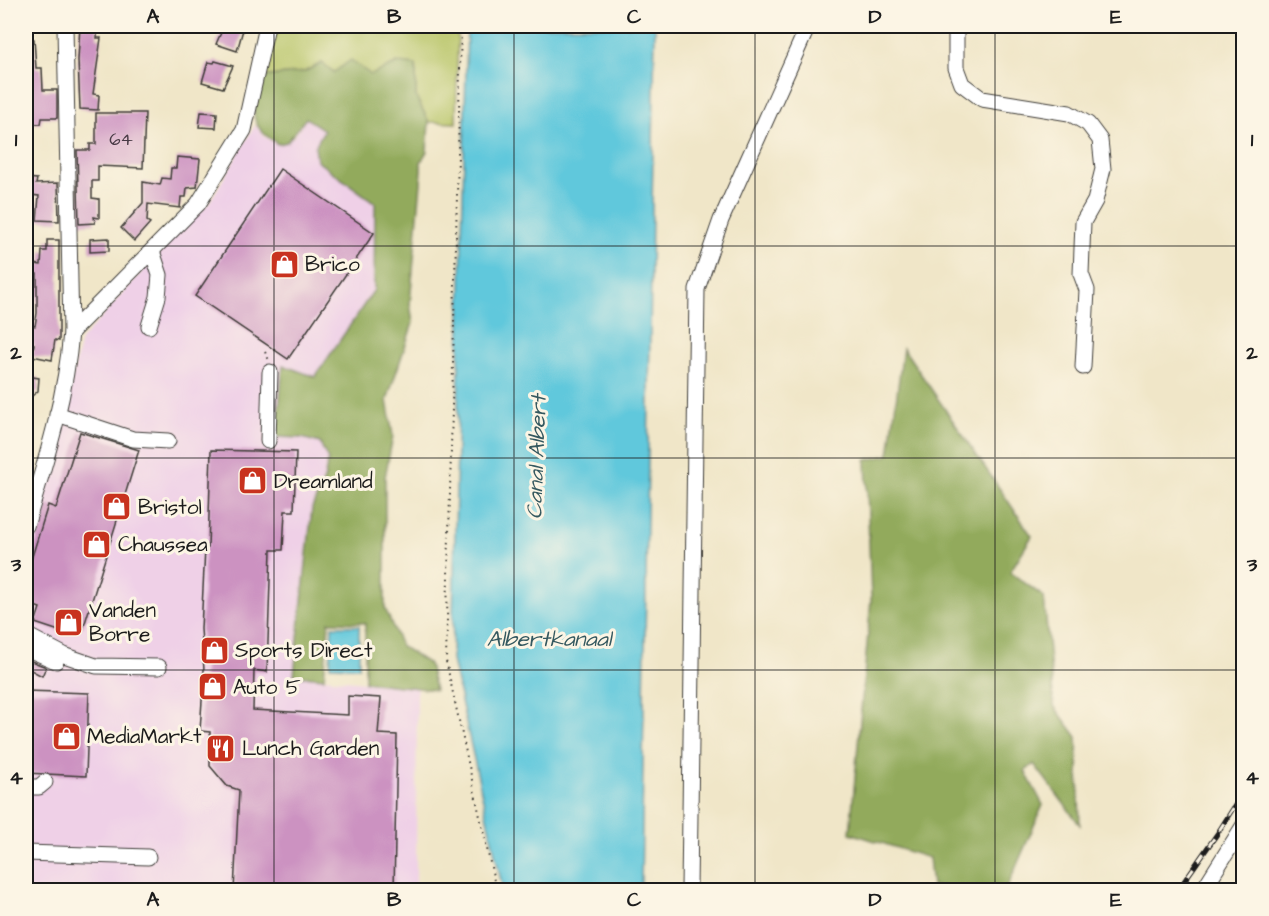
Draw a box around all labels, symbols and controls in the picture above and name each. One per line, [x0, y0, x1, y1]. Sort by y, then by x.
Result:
text: A [147, 3, 160, 31]
text: B [387, 3, 402, 31]
text: C [627, 3, 642, 31]
text: D [869, 3, 882, 31]
text: E [1110, 3, 1122, 31]
text: 1 [15, 126, 18, 154]
text: 1 [1251, 126, 1254, 154]
house number: 64 [109, 127, 133, 152]
shop icon: Brico [268, 248, 300, 280]
place label: Brico [305, 250, 360, 279]
text: 2 [9, 339, 22, 367]
text: 2 [1245, 339, 1258, 367]
water label: Canal Albert [519, 392, 555, 520]
shop icon: Dreamland [237, 465, 269, 497]
place label: Dreamland [274, 467, 373, 496]
shop icon: Bristol [101, 491, 133, 523]
place label: Bristol [138, 493, 202, 522]
shop icon: Chaussea [81, 528, 113, 560]
place label: Chaussea [118, 530, 208, 559]
text: 3 [10, 551, 22, 579]
text: 3 [1246, 551, 1258, 579]
place label: Vanden Borre [89, 596, 156, 649]
shop icon: Vanden Borre [52, 606, 84, 638]
water label: Albertkanaal [487, 624, 614, 655]
shop icon: Sports Direct [198, 634, 230, 666]
place label: Sports Direct [235, 636, 373, 666]
shop icon: Auto 5 [196, 671, 228, 703]
place label: Auto 5 [233, 673, 301, 702]
shop icon: MediaMarkt [50, 720, 82, 752]
place label: MediaMarkt [87, 722, 202, 751]
restaurant icon: Lunch Garden [205, 732, 237, 764]
place label: Lunch Garden [242, 734, 379, 763]
text: 4 [9, 764, 23, 792]
text: 4 [1245, 764, 1259, 792]
text: A [147, 886, 160, 914]
text: B [387, 886, 402, 914]
text: C [627, 886, 642, 914]
text: D [869, 886, 882, 914]
text: E [1110, 886, 1122, 914]

